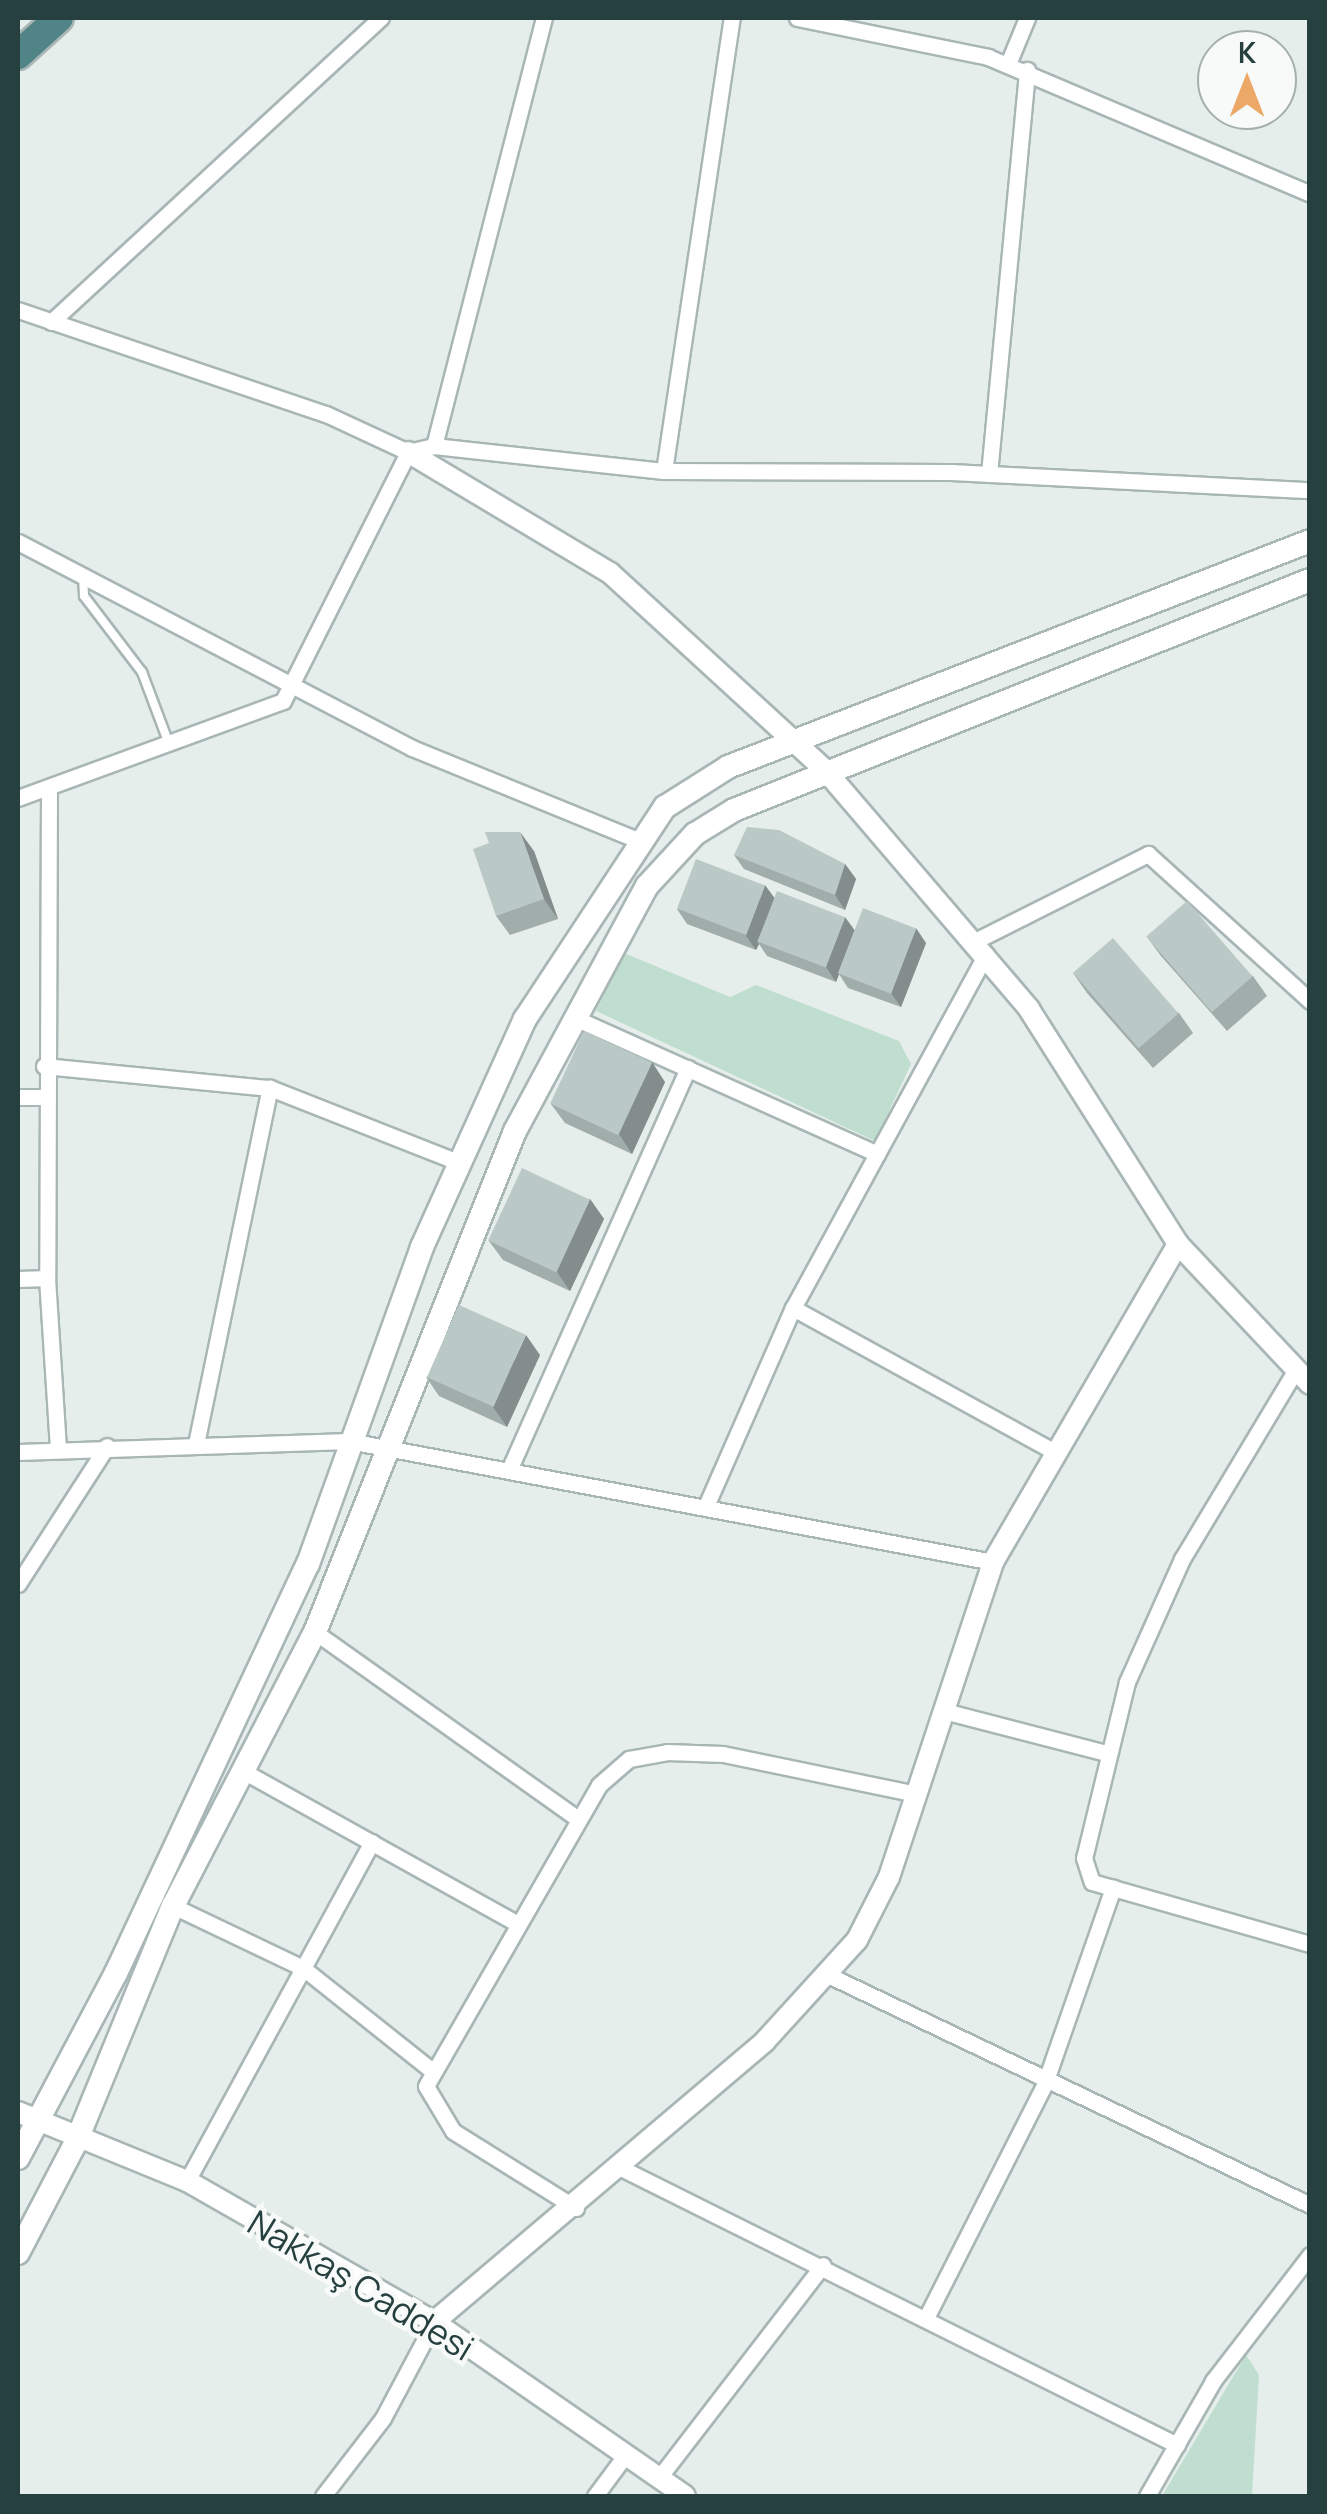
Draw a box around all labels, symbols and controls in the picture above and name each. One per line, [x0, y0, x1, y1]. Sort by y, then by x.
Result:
north arrow [1197, 30, 1297, 130]
text: K [1238, 33, 1256, 71]
street label: Nakkaş Caddesi [241, 2201, 481, 2369]

